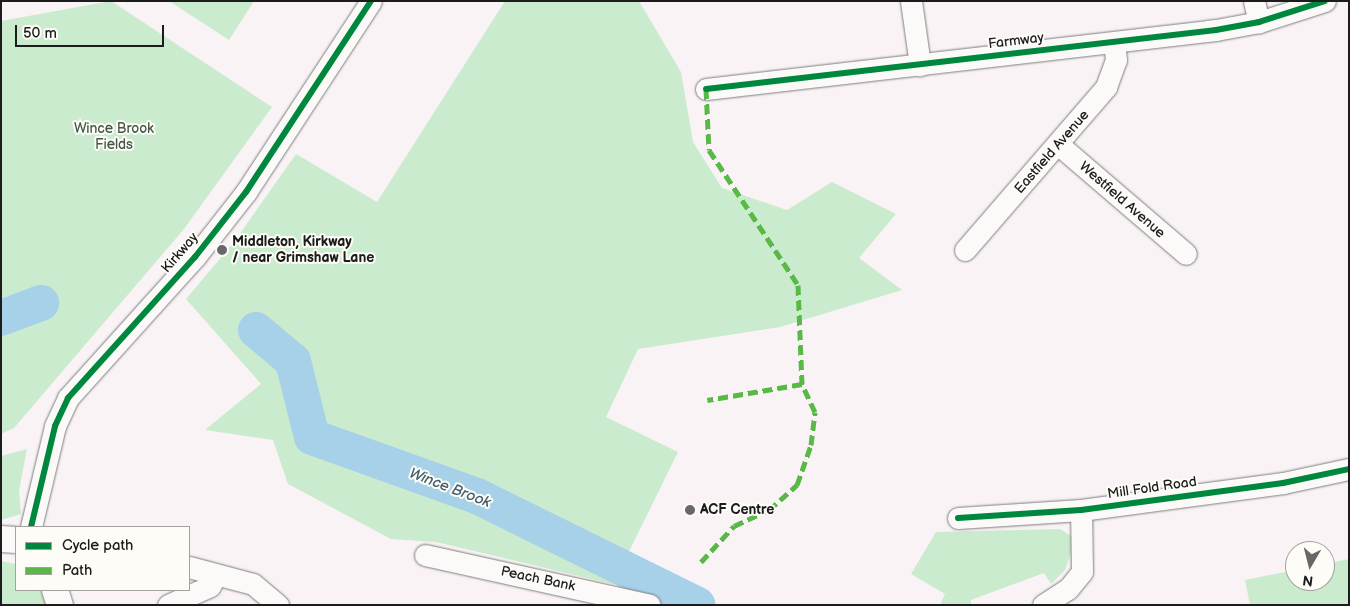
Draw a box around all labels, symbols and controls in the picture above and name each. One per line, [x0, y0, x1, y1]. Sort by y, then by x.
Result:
scale bar [18, 15, 166, 47]
text: 50 m [23, 24, 57, 43]
street label: Farmway [987, 29, 1045, 53]
street label: Eastfield Avenue [1011, 107, 1093, 197]
park label: Wince Brook Fields [74, 121, 154, 154]
street label: Westfield Avenue [1076, 158, 1168, 242]
street label: Kirkway [158, 229, 202, 277]
place label: Middleton, Kirkway / near Grimshaw Lane [232, 234, 374, 266]
marker: Middleton, Kirkway / near Grimshaw Lane [216, 244, 228, 256]
water label: Wince Brook [407, 464, 493, 512]
street label: Mill Fold Road [1106, 473, 1198, 503]
place label: ACF Centre [700, 502, 774, 518]
marker: ACF Centre [684, 504, 696, 516]
legend [15, 526, 190, 591]
text: Cycle path [62, 536, 133, 555]
north arrow [1285, 541, 1335, 591]
text: Path [62, 561, 92, 580]
street label: Peach Bank [499, 563, 577, 595]
text: N [1302, 571, 1314, 590]

